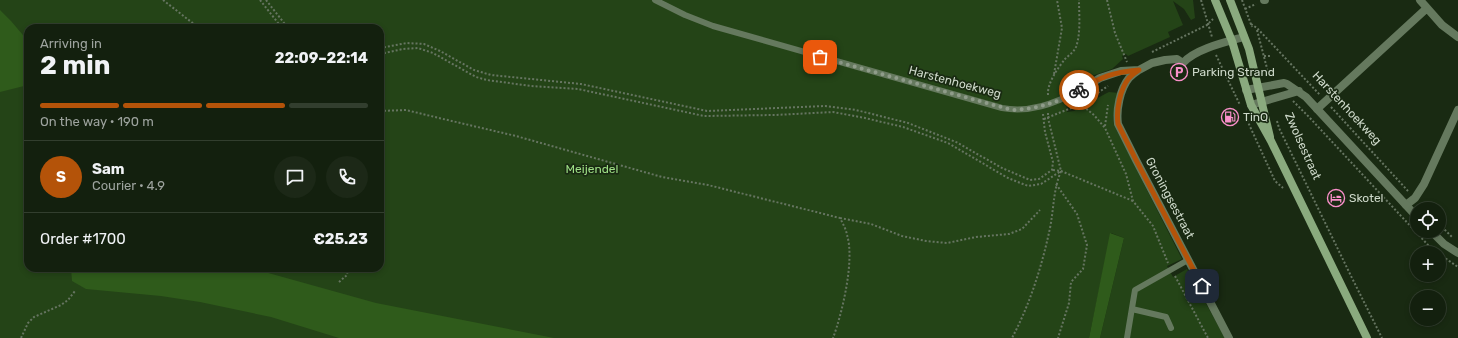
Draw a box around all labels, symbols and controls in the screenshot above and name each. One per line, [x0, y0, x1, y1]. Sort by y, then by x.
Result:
text: Arriving in [40, 36, 102, 51]
pin [803, 40, 837, 74]
icon: bag [809, 46, 831, 68]
text: 22:09–22:14 [275, 49, 368, 67]
text: 2 min [40, 50, 110, 81]
parking icon: Parking Strand [1169, 62, 1189, 82]
street label: Harstenhoekweg [907, 63, 1003, 101]
place label: Parking Strand [1192, 65, 1275, 79]
street label: Harstenhoekweg [1309, 68, 1385, 148]
courier [1059, 70, 1099, 110]
icon: bike [1068, 79, 1090, 101]
fuel station icon: TinQ [1220, 107, 1240, 127]
place label: TinQ [1243, 110, 1268, 124]
street label: Zwolsestraat [1282, 110, 1324, 182]
text: On the way · 190 m [40, 114, 154, 129]
street label: Groningsestraat [1143, 155, 1197, 241]
button: chat [274, 156, 316, 198]
button: phone [326, 156, 368, 198]
text: Sam [92, 160, 125, 178]
park label: Meijendel [566, 162, 619, 176]
text: S [56, 168, 66, 186]
text: Courier · 4.9 [92, 178, 165, 193]
hotel icon: Skotel [1326, 188, 1346, 208]
place label: Skotel [1349, 191, 1384, 205]
map controls [1410, 202, 1446, 326]
button: locate [1410, 202, 1446, 238]
text: Order #1700 [40, 230, 126, 248]
text: €25.23 [313, 230, 368, 248]
button: + [1410, 246, 1446, 282]
pin [1185, 269, 1219, 303]
icon: home [1191, 275, 1213, 297]
button: − [1410, 290, 1446, 326]

